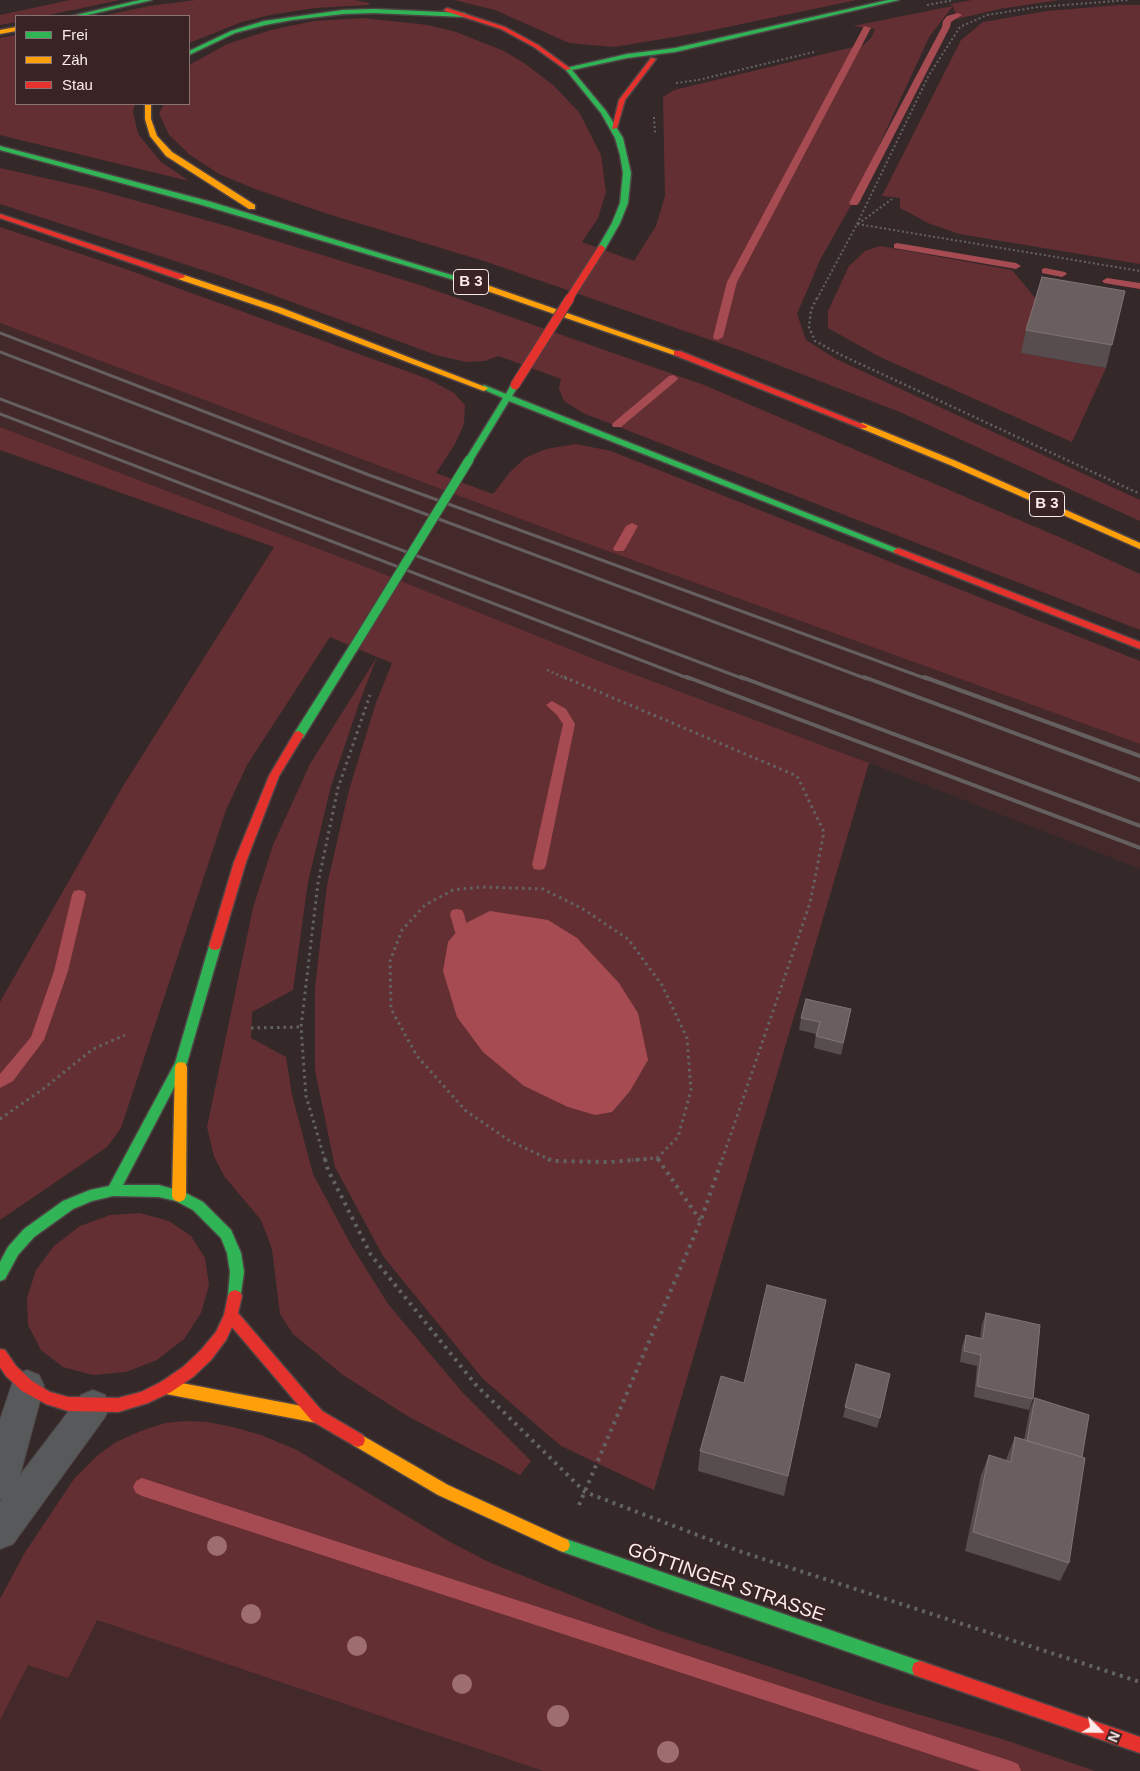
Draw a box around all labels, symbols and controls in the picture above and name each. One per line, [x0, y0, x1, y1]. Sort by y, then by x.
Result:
legend [15, 15, 190, 105]
text: Frei [62, 26, 88, 43]
text: Zäh [62, 51, 88, 68]
text: Stau [62, 76, 93, 93]
road number: B 3 [454, 270, 488, 294]
road number: B 3 [1030, 492, 1064, 516]
street label: GÖTTINGER STRASSE [624, 1539, 828, 1627]
north arrow [1075, 1706, 1125, 1756]
text: N [1104, 1729, 1123, 1745]

